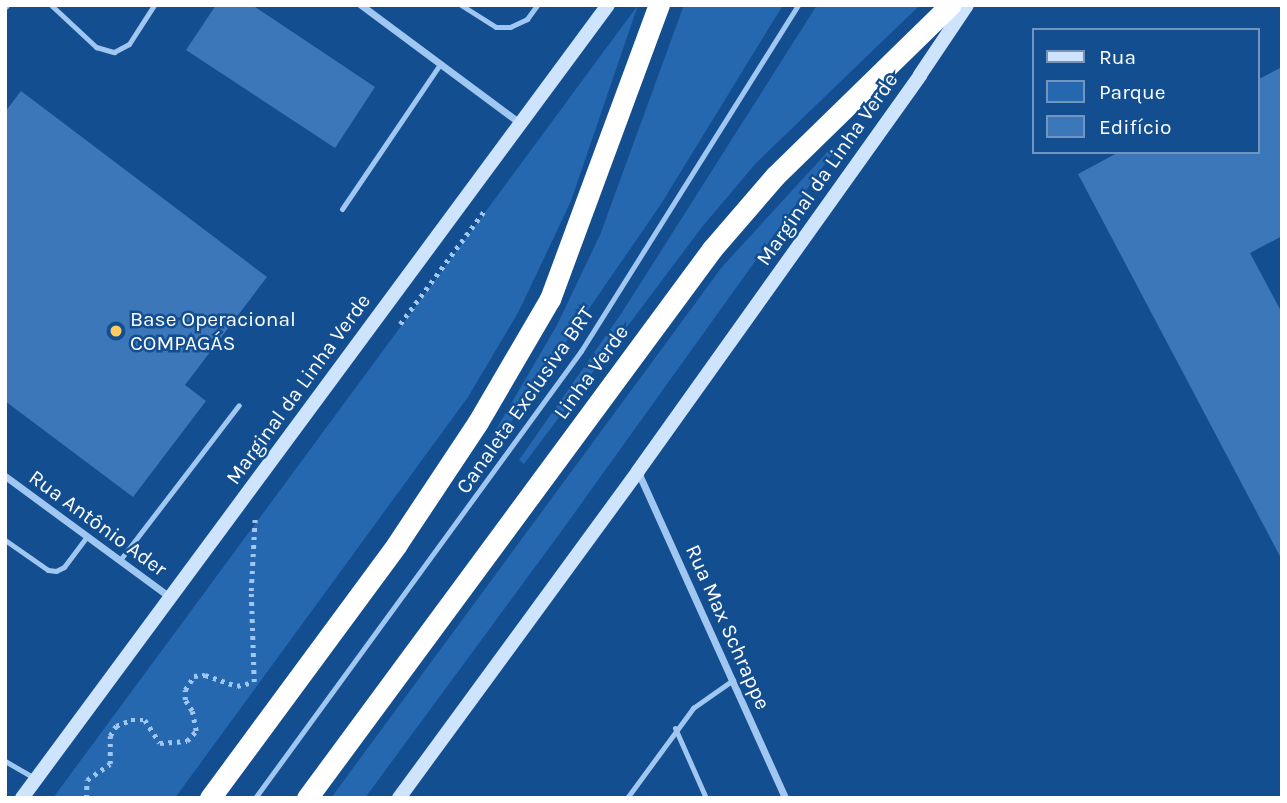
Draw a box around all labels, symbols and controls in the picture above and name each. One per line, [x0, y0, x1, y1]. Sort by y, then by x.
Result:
legend [1032, 28, 1259, 154]
text: Rua [1099, 45, 1136, 69]
street label: Marginal da Linha Verde [751, 68, 903, 270]
text: Parque [1099, 80, 1166, 104]
text: Edifício [1099, 115, 1172, 139]
street label: Marginal da Linha Verde [220, 289, 376, 489]
street label: Canaleta Exclusiva BRT [451, 302, 599, 498]
place label: Base Operacional COMPAGÁS [130, 306, 296, 356]
street label: Linha Verde [548, 320, 634, 424]
marker: Base Operacional COMPAGÁS [108, 323, 124, 339]
street label: Rua Antônio Ader [24, 464, 172, 582]
street label: Rua Max Schrappe [680, 541, 776, 713]

